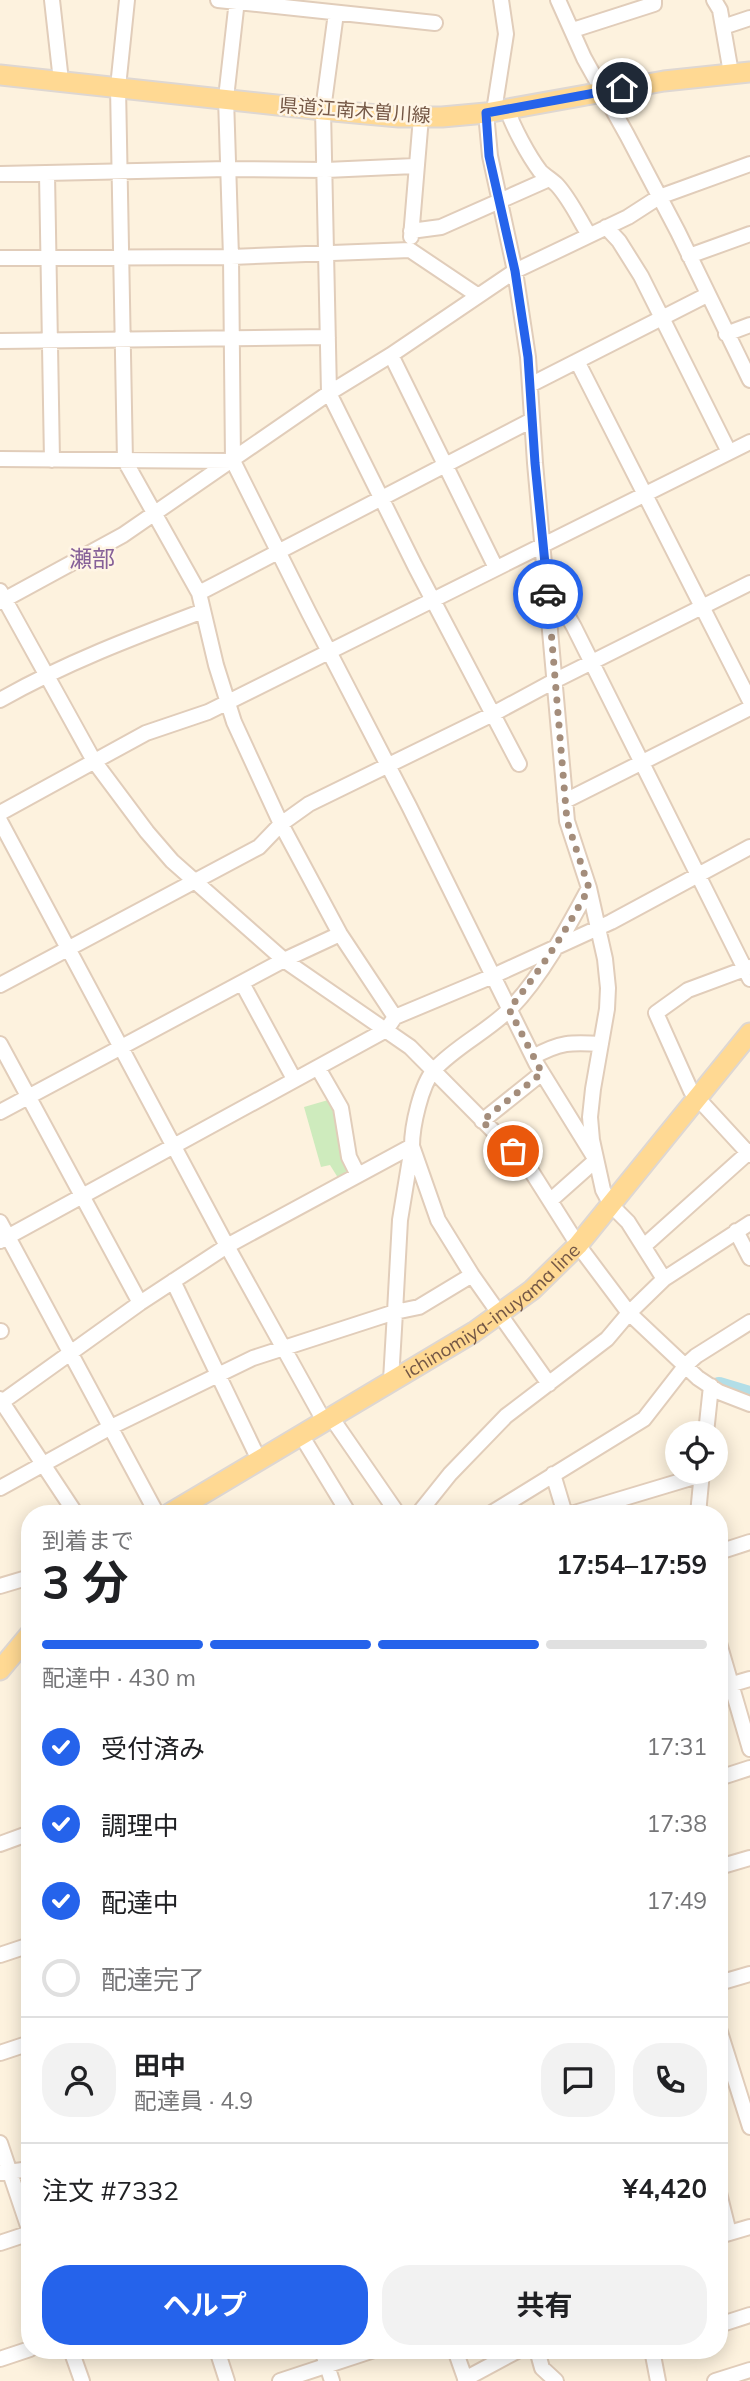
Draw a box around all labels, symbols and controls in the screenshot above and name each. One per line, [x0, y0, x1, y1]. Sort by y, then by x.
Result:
pin [592, 58, 652, 118]
icon: home [603, 69, 641, 107]
street label: 県道江南木曽川線 [278, 93, 432, 127]
district label: 瀬部 [69, 544, 115, 573]
courier [513, 559, 583, 629]
icon: car [529, 575, 567, 613]
pin [483, 1121, 543, 1181]
icon: bag [494, 1132, 532, 1170]
street label: ichinomiya-inuyama line [399, 1238, 585, 1383]
map controls [665, 1421, 728, 1484]
button: locate [665, 1421, 728, 1484]
text: 到着まで [42, 1526, 134, 1555]
text: 17:54–17:59 [556, 1548, 707, 1581]
text: 3 分 [42, 1553, 128, 1611]
text: 配達中 · 430 m [42, 1663, 196, 1692]
icon: check [42, 1728, 80, 1766]
text: 受付済み [101, 1732, 205, 1765]
text: 17:31 [647, 1732, 707, 1761]
icon: check [42, 1805, 80, 1843]
text: 調理中 [101, 1809, 179, 1842]
text: 17:38 [647, 1809, 707, 1838]
icon: check [42, 1882, 80, 1920]
text: 配達中 [101, 1886, 179, 1919]
text: 17:49 [647, 1886, 707, 1915]
text: 配達完了 [101, 1963, 205, 1996]
button: person [42, 2043, 116, 2117]
button: chat [541, 2043, 615, 2117]
button: phone [633, 2043, 707, 2117]
text: 田中 [134, 2049, 186, 2082]
text: 配達員 · 4.9 [134, 2086, 253, 2115]
text: ¥4,420 [623, 2172, 707, 2205]
text: 注文 #7332 [42, 2174, 179, 2207]
button: ヘルプ [42, 2265, 368, 2345]
button: 共有 [382, 2265, 707, 2345]

